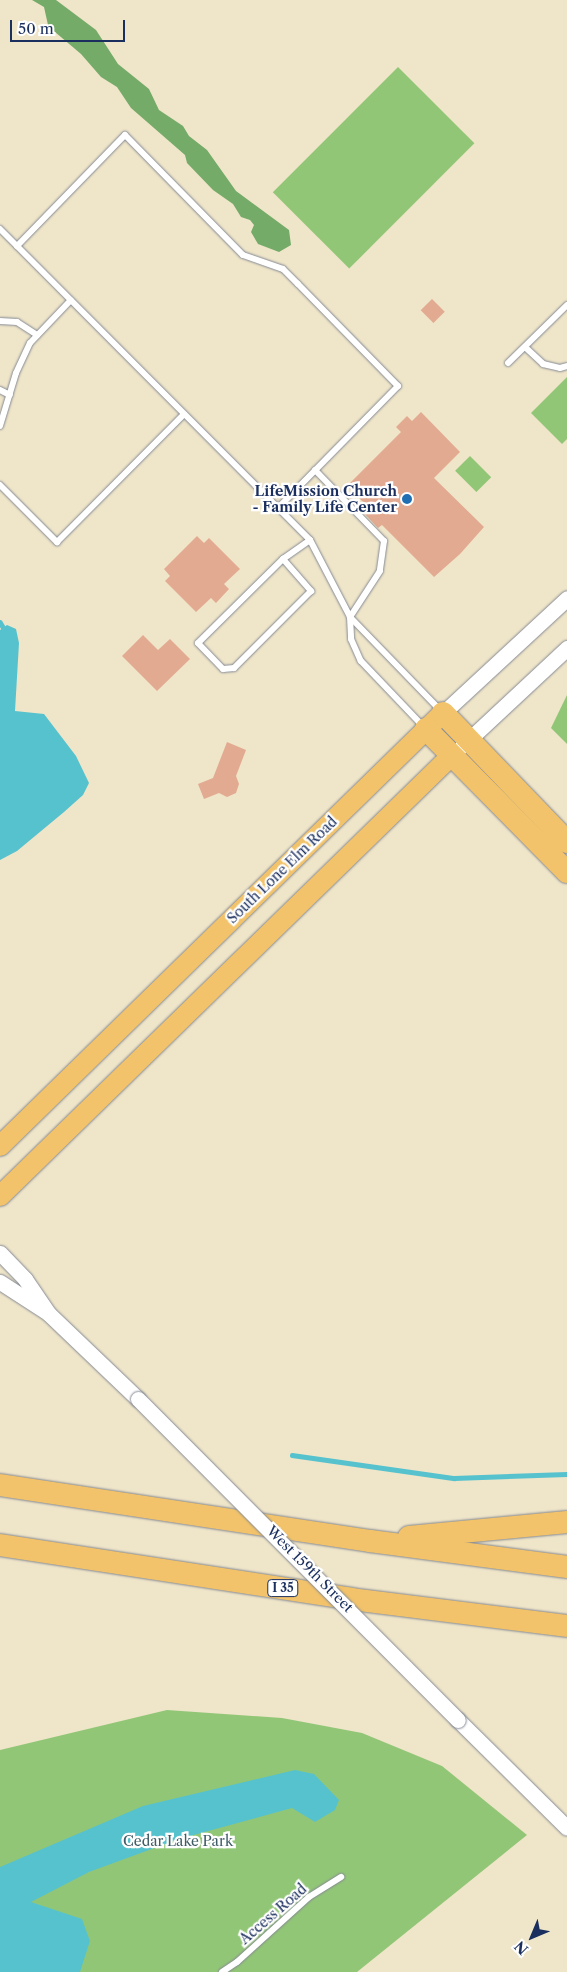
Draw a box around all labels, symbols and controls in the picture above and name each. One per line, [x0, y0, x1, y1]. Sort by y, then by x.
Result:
scale bar [12, 10, 128, 42]
text: 50 m [18, 19, 54, 38]
place label: LifeMission Church - Family Life Center [252, 483, 397, 516]
marker: LifeMission Church - Family Life Center [401, 493, 413, 505]
street label: South Lone Elm Road [224, 813, 340, 927]
street label: West 159th Street [263, 1522, 357, 1616]
road number: I 35 [267, 1579, 299, 1598]
park label: Cedar Lake Park [123, 1833, 233, 1849]
street label: Access Road [236, 1880, 310, 1948]
north arrow [507, 1912, 557, 1962]
text: N [511, 1937, 532, 1958]

